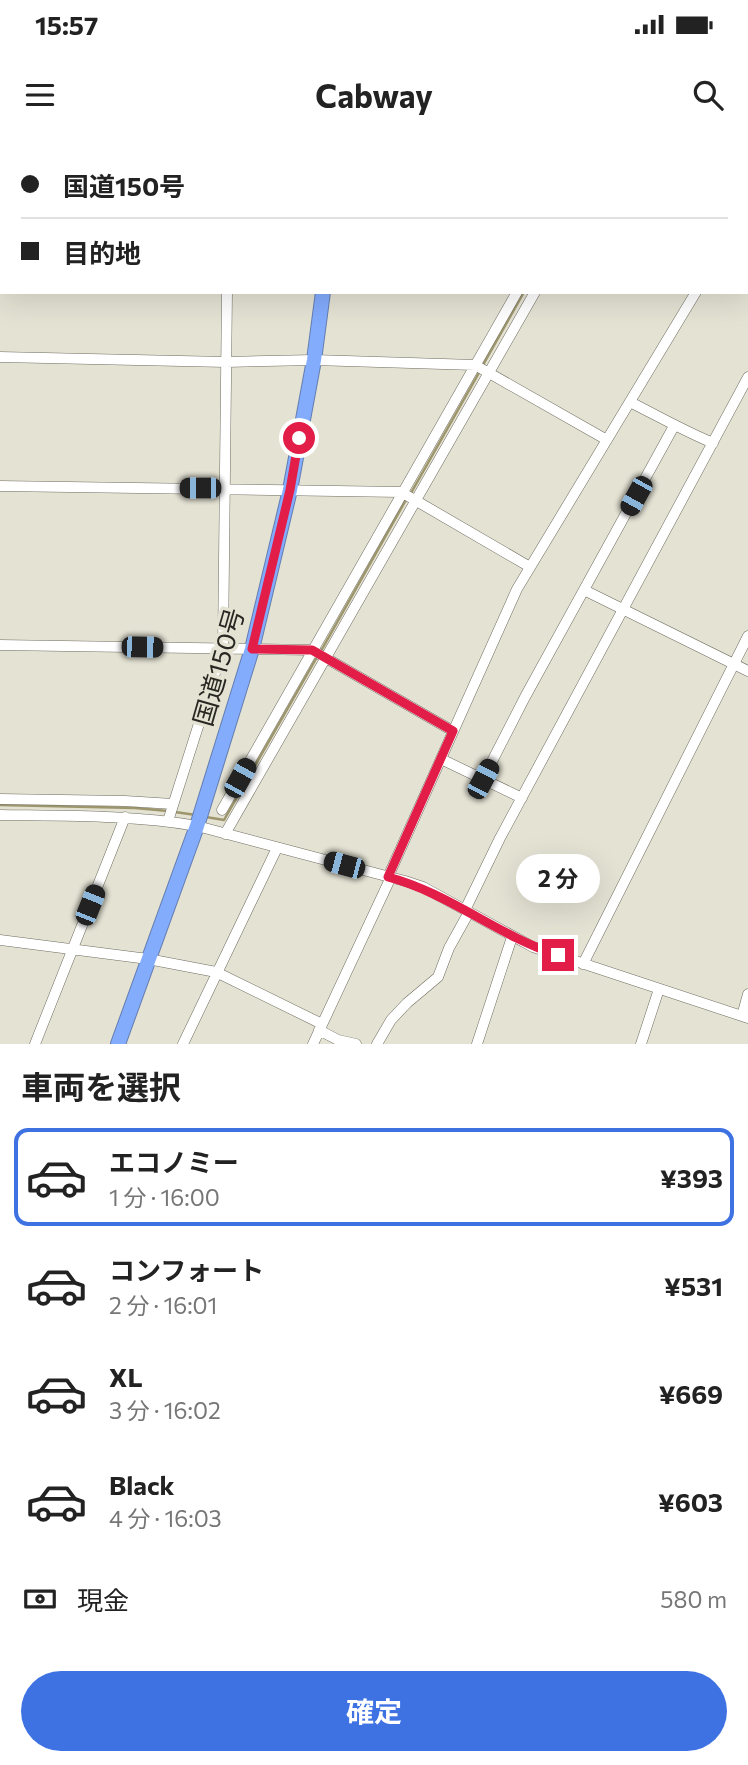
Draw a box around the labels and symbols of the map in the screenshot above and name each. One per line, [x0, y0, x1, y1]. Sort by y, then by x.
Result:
route start [283, 422, 315, 454]
car [617, 473, 656, 519]
car [180, 478, 222, 499]
street label: 国道150号 [186, 604, 249, 729]
car [121, 636, 164, 658]
car [221, 755, 260, 801]
car [464, 756, 503, 802]
car [321, 849, 368, 881]
callout: 2 分 [516, 854, 600, 902]
car [73, 882, 108, 928]
route end [542, 939, 574, 971]

